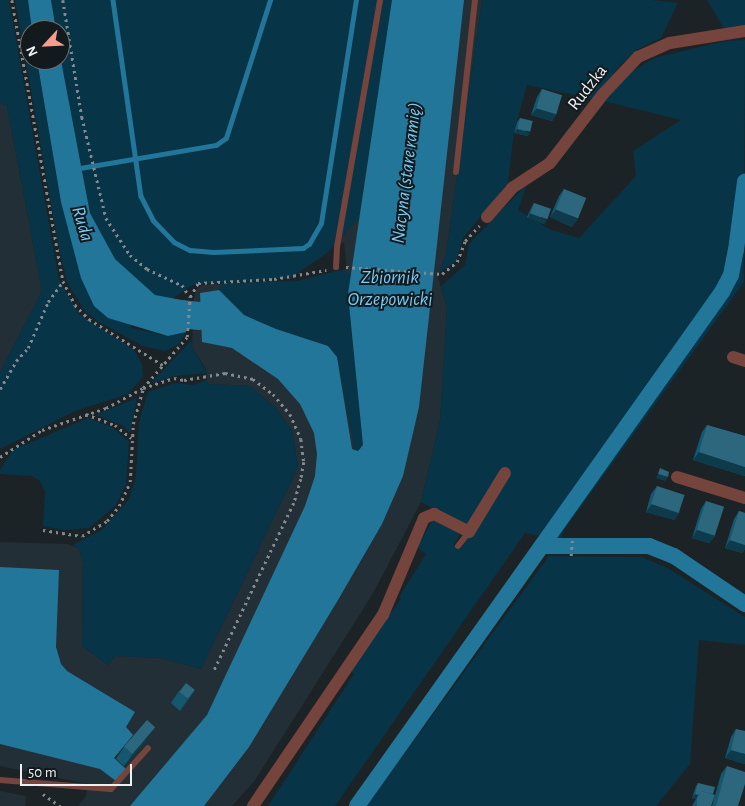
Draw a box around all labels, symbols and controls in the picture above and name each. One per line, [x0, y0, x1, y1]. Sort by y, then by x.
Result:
north arrow [20, 20, 70, 70]
text: N [24, 44, 41, 58]
street label: Rudzka [564, 61, 612, 115]
water label: Nacyna (stare ramię) [387, 101, 427, 245]
water label: Ruda [66, 204, 98, 244]
water label: Zbiornik Orzepowicki [348, 267, 432, 311]
scale bar [22, 754, 135, 786]
text: 50 m [28, 765, 57, 780]

